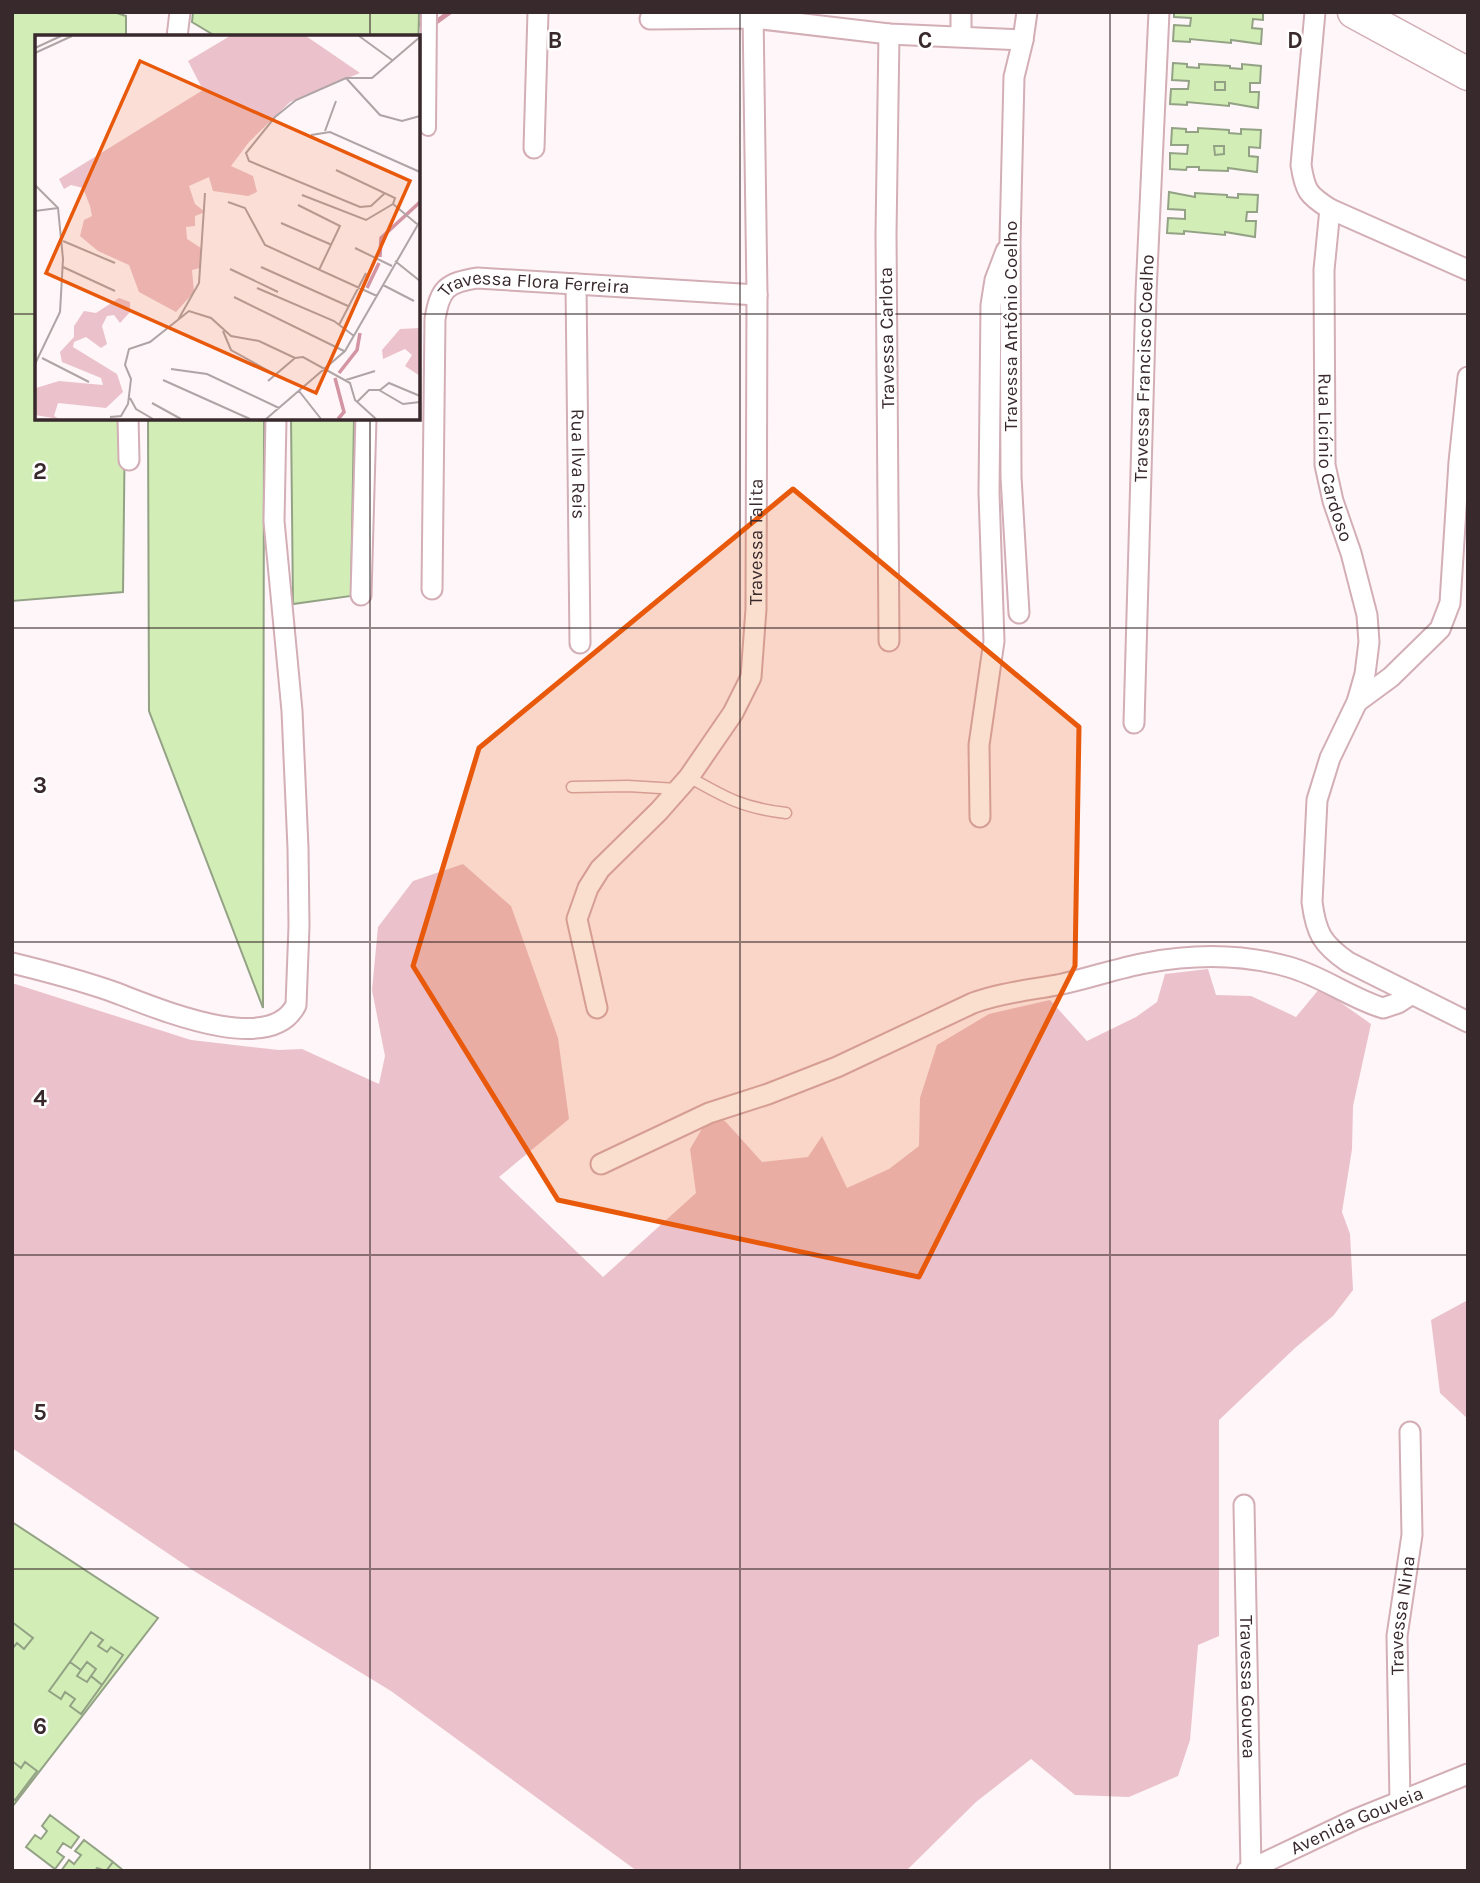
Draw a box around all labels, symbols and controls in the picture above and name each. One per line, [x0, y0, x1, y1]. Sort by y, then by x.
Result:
text: B [548, 27, 562, 54]
text: C [918, 27, 932, 54]
text: D [1287, 27, 1303, 54]
inset map [35, 35, 420, 420]
street label: Travessa Antônio Coelho [1000, 221, 1022, 431]
street label: Travessa Francisco Coelho [1130, 254, 1159, 482]
street label: Travessa Flora Ferreira [433, 266, 630, 301]
street label: Travessa Carlota [875, 267, 899, 409]
street label: Rua Licínio Cardoso [1314, 373, 1357, 545]
street label: Rua Ilva Reis [566, 409, 590, 519]
text: 2 [33, 458, 47, 485]
street label: Travessa Talita [745, 478, 767, 605]
text: 3 [33, 772, 47, 799]
text: 4 [33, 1085, 47, 1112]
text: 5 [33, 1399, 47, 1426]
street label: Travessa Nina [1386, 1554, 1420, 1675]
street label: Travessa Gouvea [1235, 1615, 1260, 1759]
text: 6 [33, 1713, 47, 1740]
street label: Avenida Gouveia [1287, 1782, 1427, 1860]

